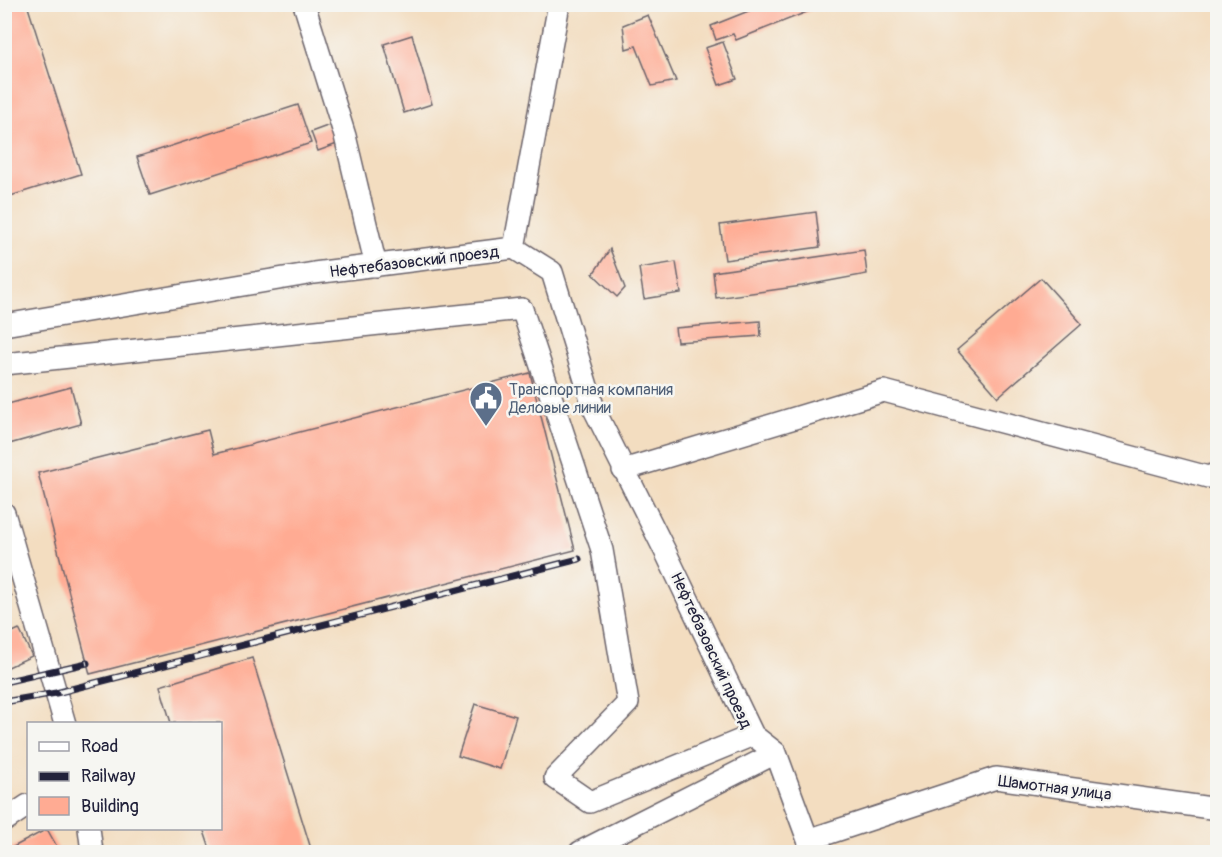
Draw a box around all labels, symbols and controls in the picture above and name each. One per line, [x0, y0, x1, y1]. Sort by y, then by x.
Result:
street label: Нефтебазовский проезд [328, 242, 500, 282]
public building icon: Транспортная компания Деловые линии [468, 380, 504, 427]
place label: Транспортная компания Деловые линии [508, 380, 673, 418]
street label: Нефтебазовский проезд [666, 569, 756, 732]
legend [27, 722, 222, 830]
text: Road [81, 735, 118, 758]
text: Railway [81, 765, 136, 788]
street label: Шамотная улица [997, 771, 1113, 805]
text: Building [81, 795, 139, 818]

